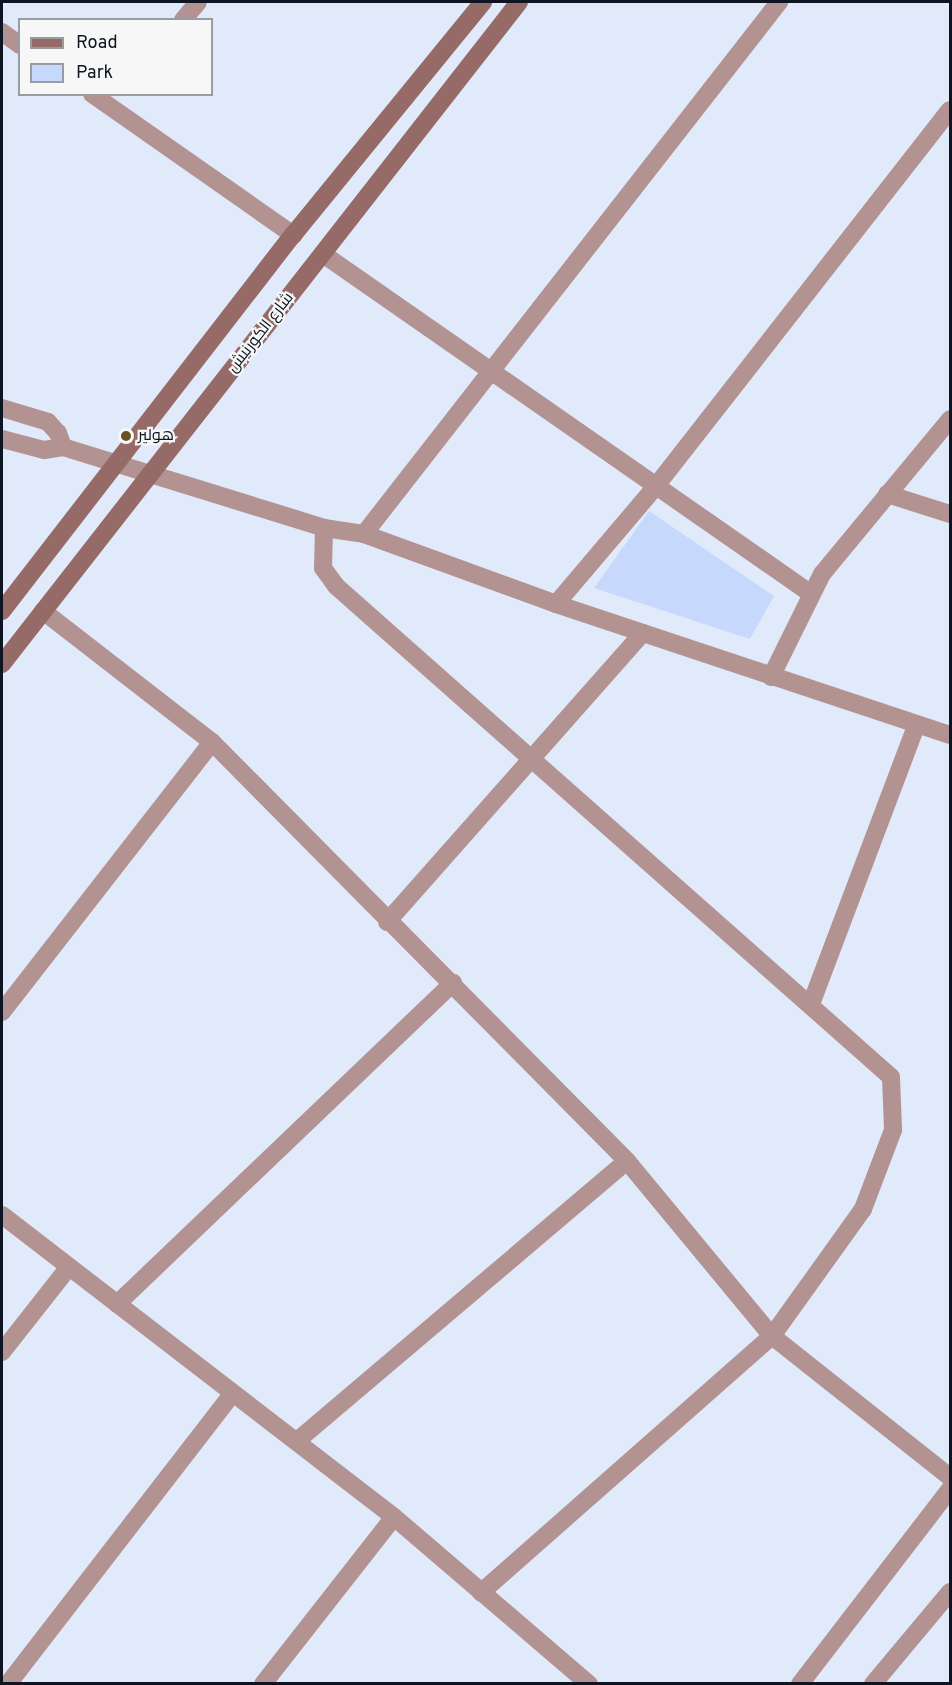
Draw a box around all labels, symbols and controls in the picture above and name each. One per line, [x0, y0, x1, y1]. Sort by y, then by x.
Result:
legend [18, 18, 213, 96]
text: Road [76, 32, 118, 55]
text: Park [76, 62, 113, 85]
street label: شارع الكورنيش [224, 289, 298, 377]
place label: هولير [138, 426, 174, 446]
marker: هولير [119, 429, 133, 443]

